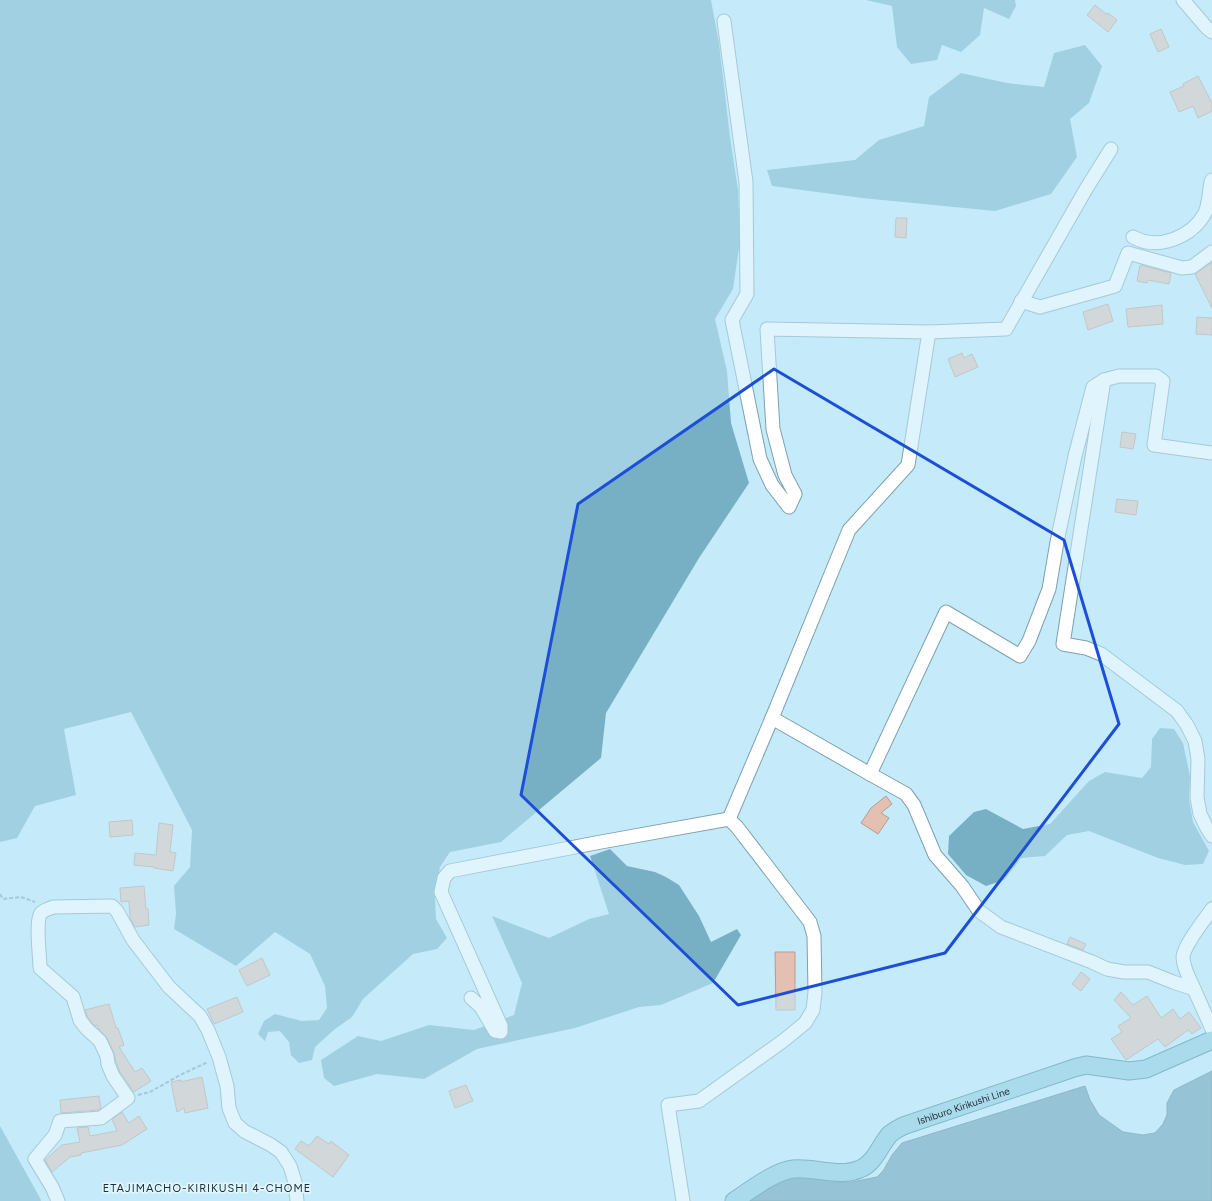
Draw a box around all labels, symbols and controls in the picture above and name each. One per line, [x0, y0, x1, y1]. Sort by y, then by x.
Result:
street label: Ishiburo Kirikushi Line [915, 1084, 1012, 1127]
district label: ETAJIMACHO-KIRIKUSHI 4-CHOME [103, 1182, 311, 1195]

